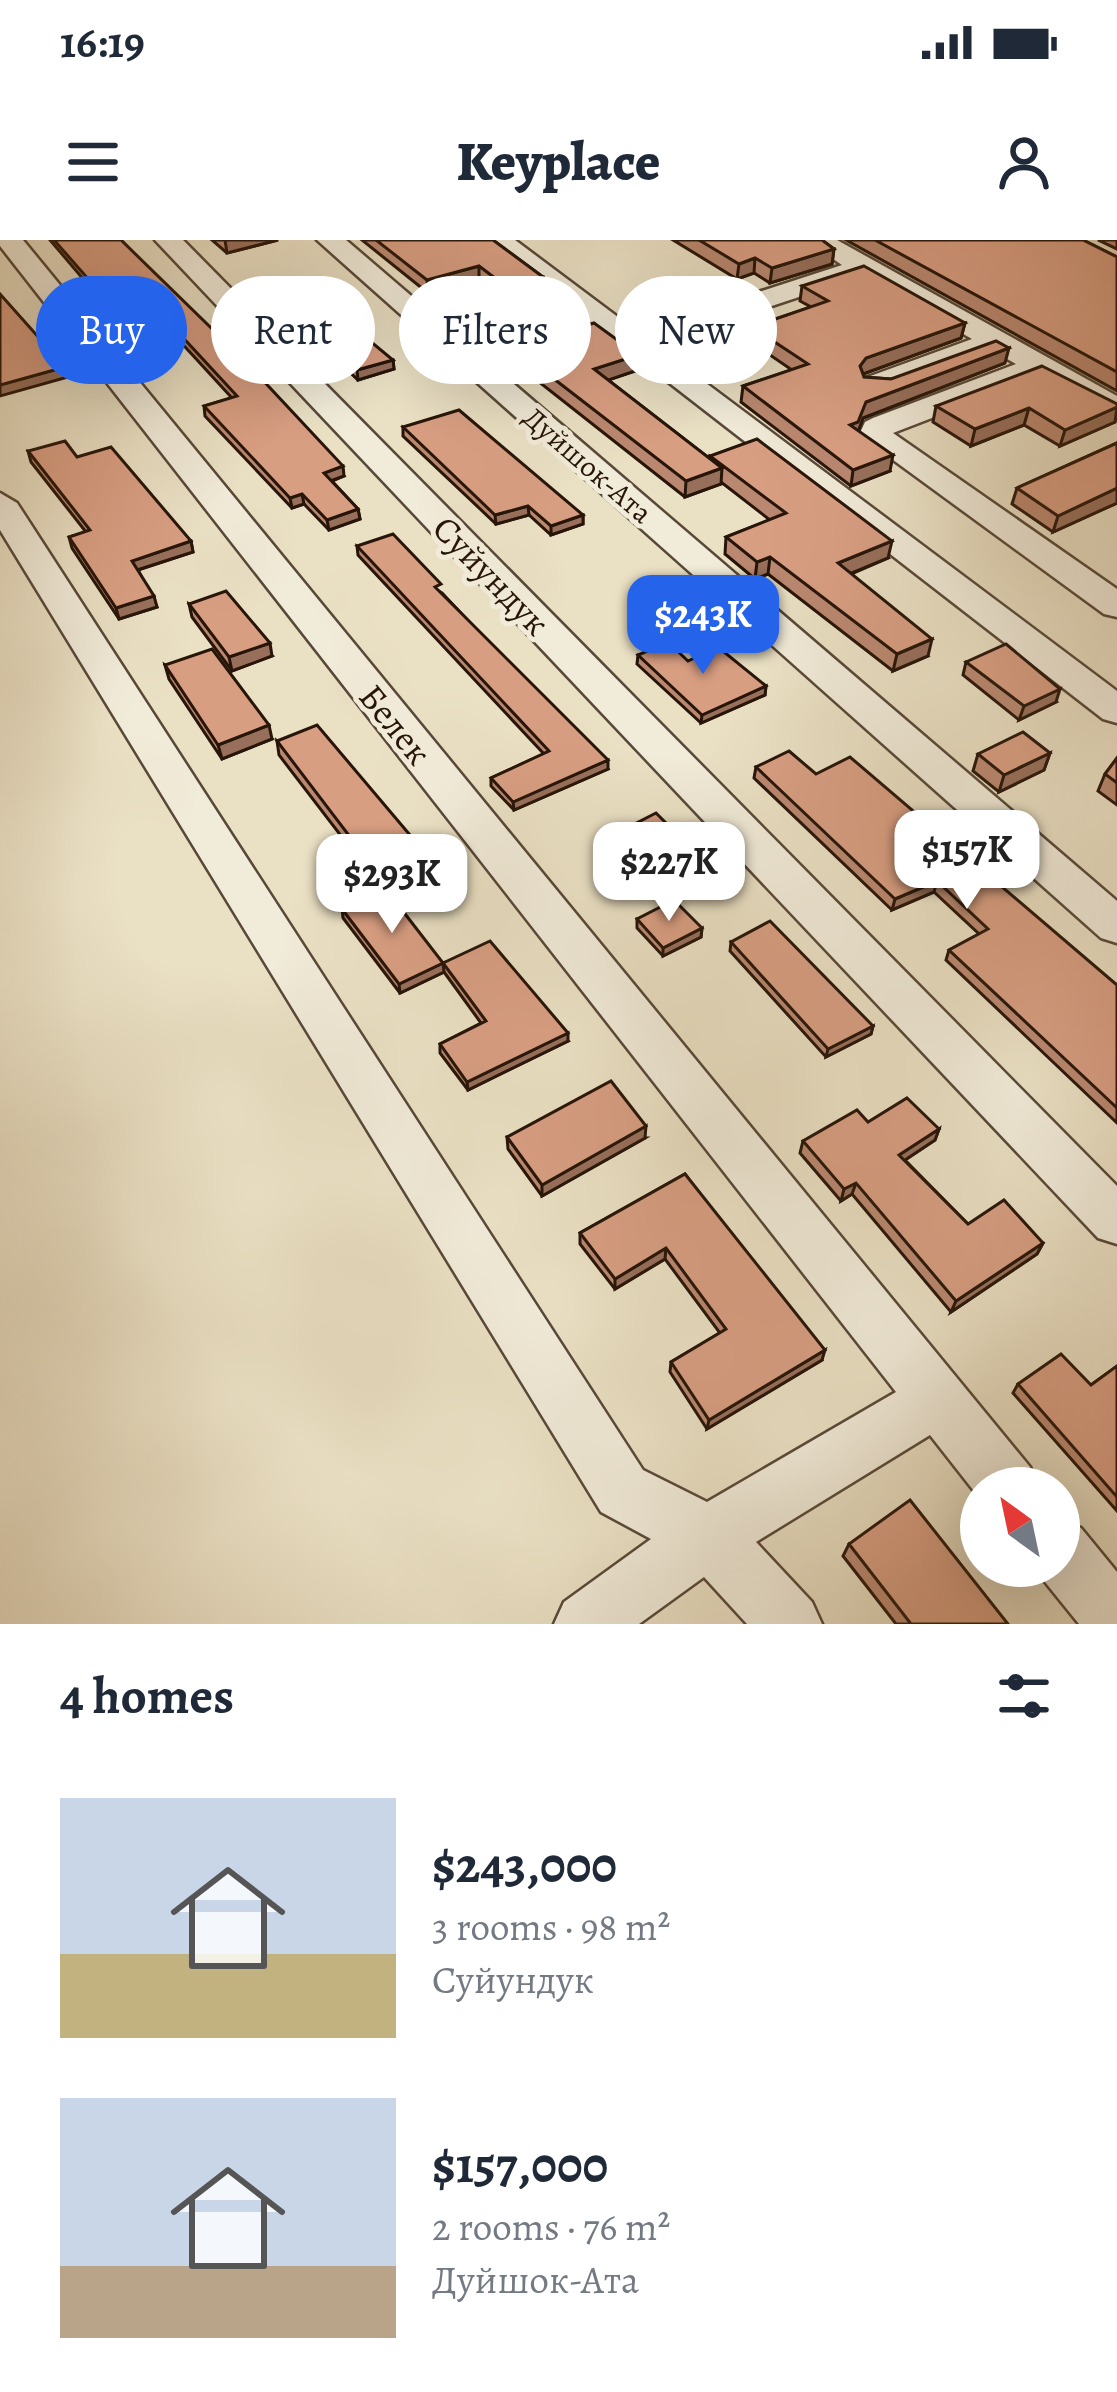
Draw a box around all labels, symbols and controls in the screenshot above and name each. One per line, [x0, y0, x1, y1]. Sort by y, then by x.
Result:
text: 16:19 [60, 11, 145, 73]
text: Keyplace [456, 125, 661, 199]
icon: menu [60, 129, 126, 195]
icon: person [991, 129, 1057, 195]
chip: Buy [36, 276, 187, 384]
chip: Rent [211, 276, 375, 384]
chip: Filters [399, 276, 591, 384]
chip: New [615, 276, 777, 384]
street label: Дуйшок-Ата [515, 398, 661, 532]
street label: Суйундук [422, 505, 561, 646]
pin: $243K [619, 575, 787, 677]
text: $243K [654, 587, 752, 640]
street label: Белек [348, 674, 443, 775]
pin: $157K [883, 810, 1051, 912]
pin: $227K [585, 822, 753, 924]
text: $157K [921, 822, 1013, 875]
pin: $293K [308, 834, 476, 936]
text: $227K [620, 834, 718, 887]
text: $293K [343, 846, 441, 899]
north arrow [960, 1467, 1080, 1587]
map controls [960, 1467, 1080, 1587]
text: 4 homes [60, 1661, 234, 1731]
icon: filters [991, 1663, 1057, 1729]
text: $243,000 [432, 1830, 617, 1900]
icon: home [156, 1846, 300, 1990]
text: 3 rooms · 98 m² [432, 1900, 670, 1953]
text: Суйундук [432, 1953, 594, 2006]
text: $157,000 [432, 2130, 608, 2200]
icon: home [156, 2146, 300, 2290]
text: 2 rooms · 76 m² [432, 2200, 670, 2253]
text: Дуйшок-Ата [432, 2253, 639, 2306]

